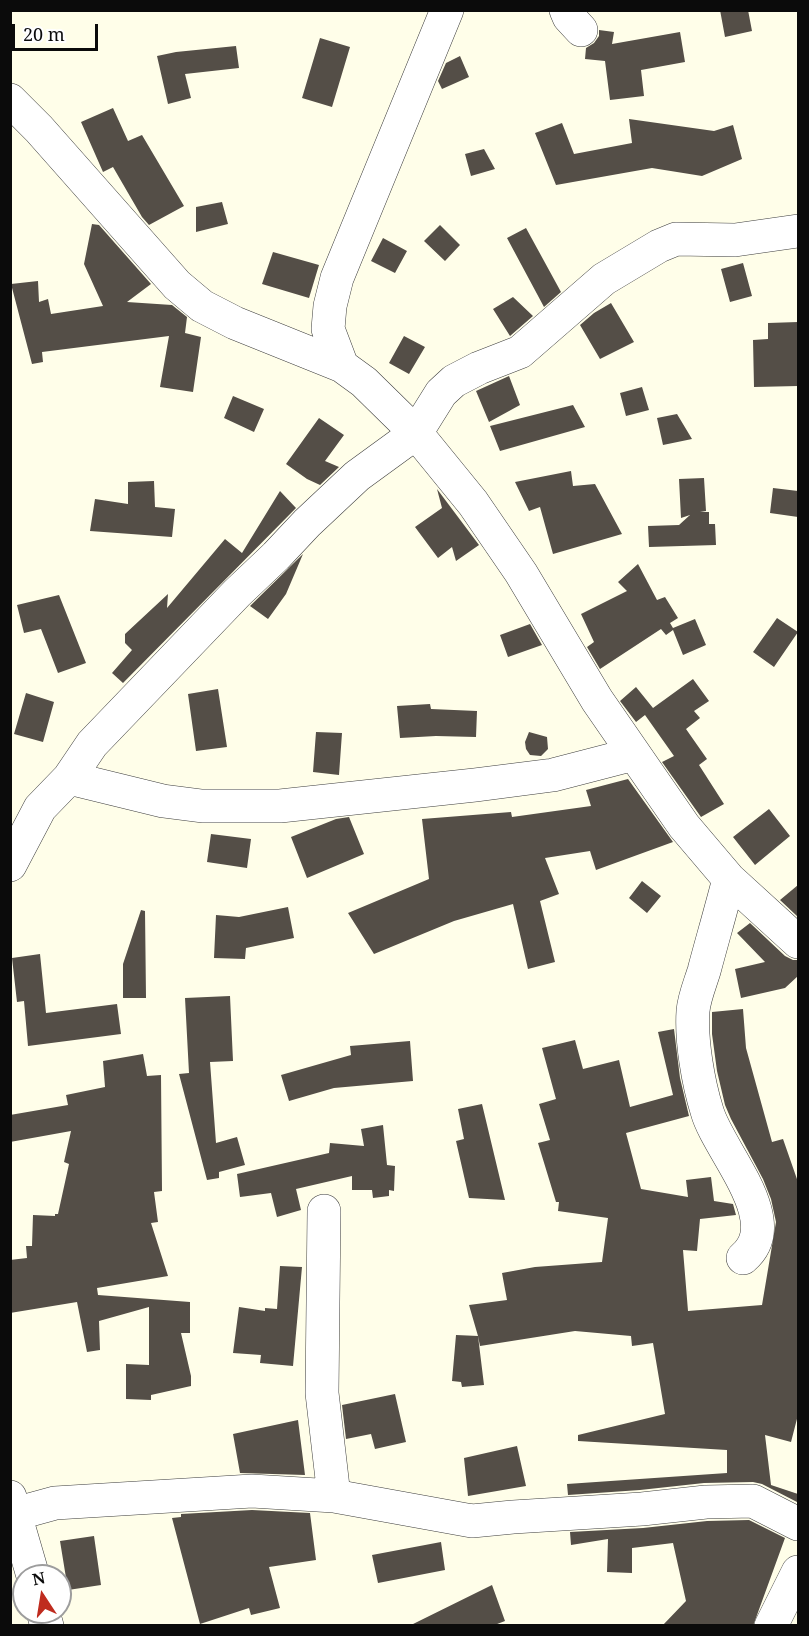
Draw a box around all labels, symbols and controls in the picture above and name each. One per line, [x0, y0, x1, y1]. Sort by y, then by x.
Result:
scale bar [15, 12, 100, 50]
text: 20 m [23, 22, 65, 46]
north arrow [12, 1564, 72, 1624]
text: N [30, 1566, 47, 1590]

